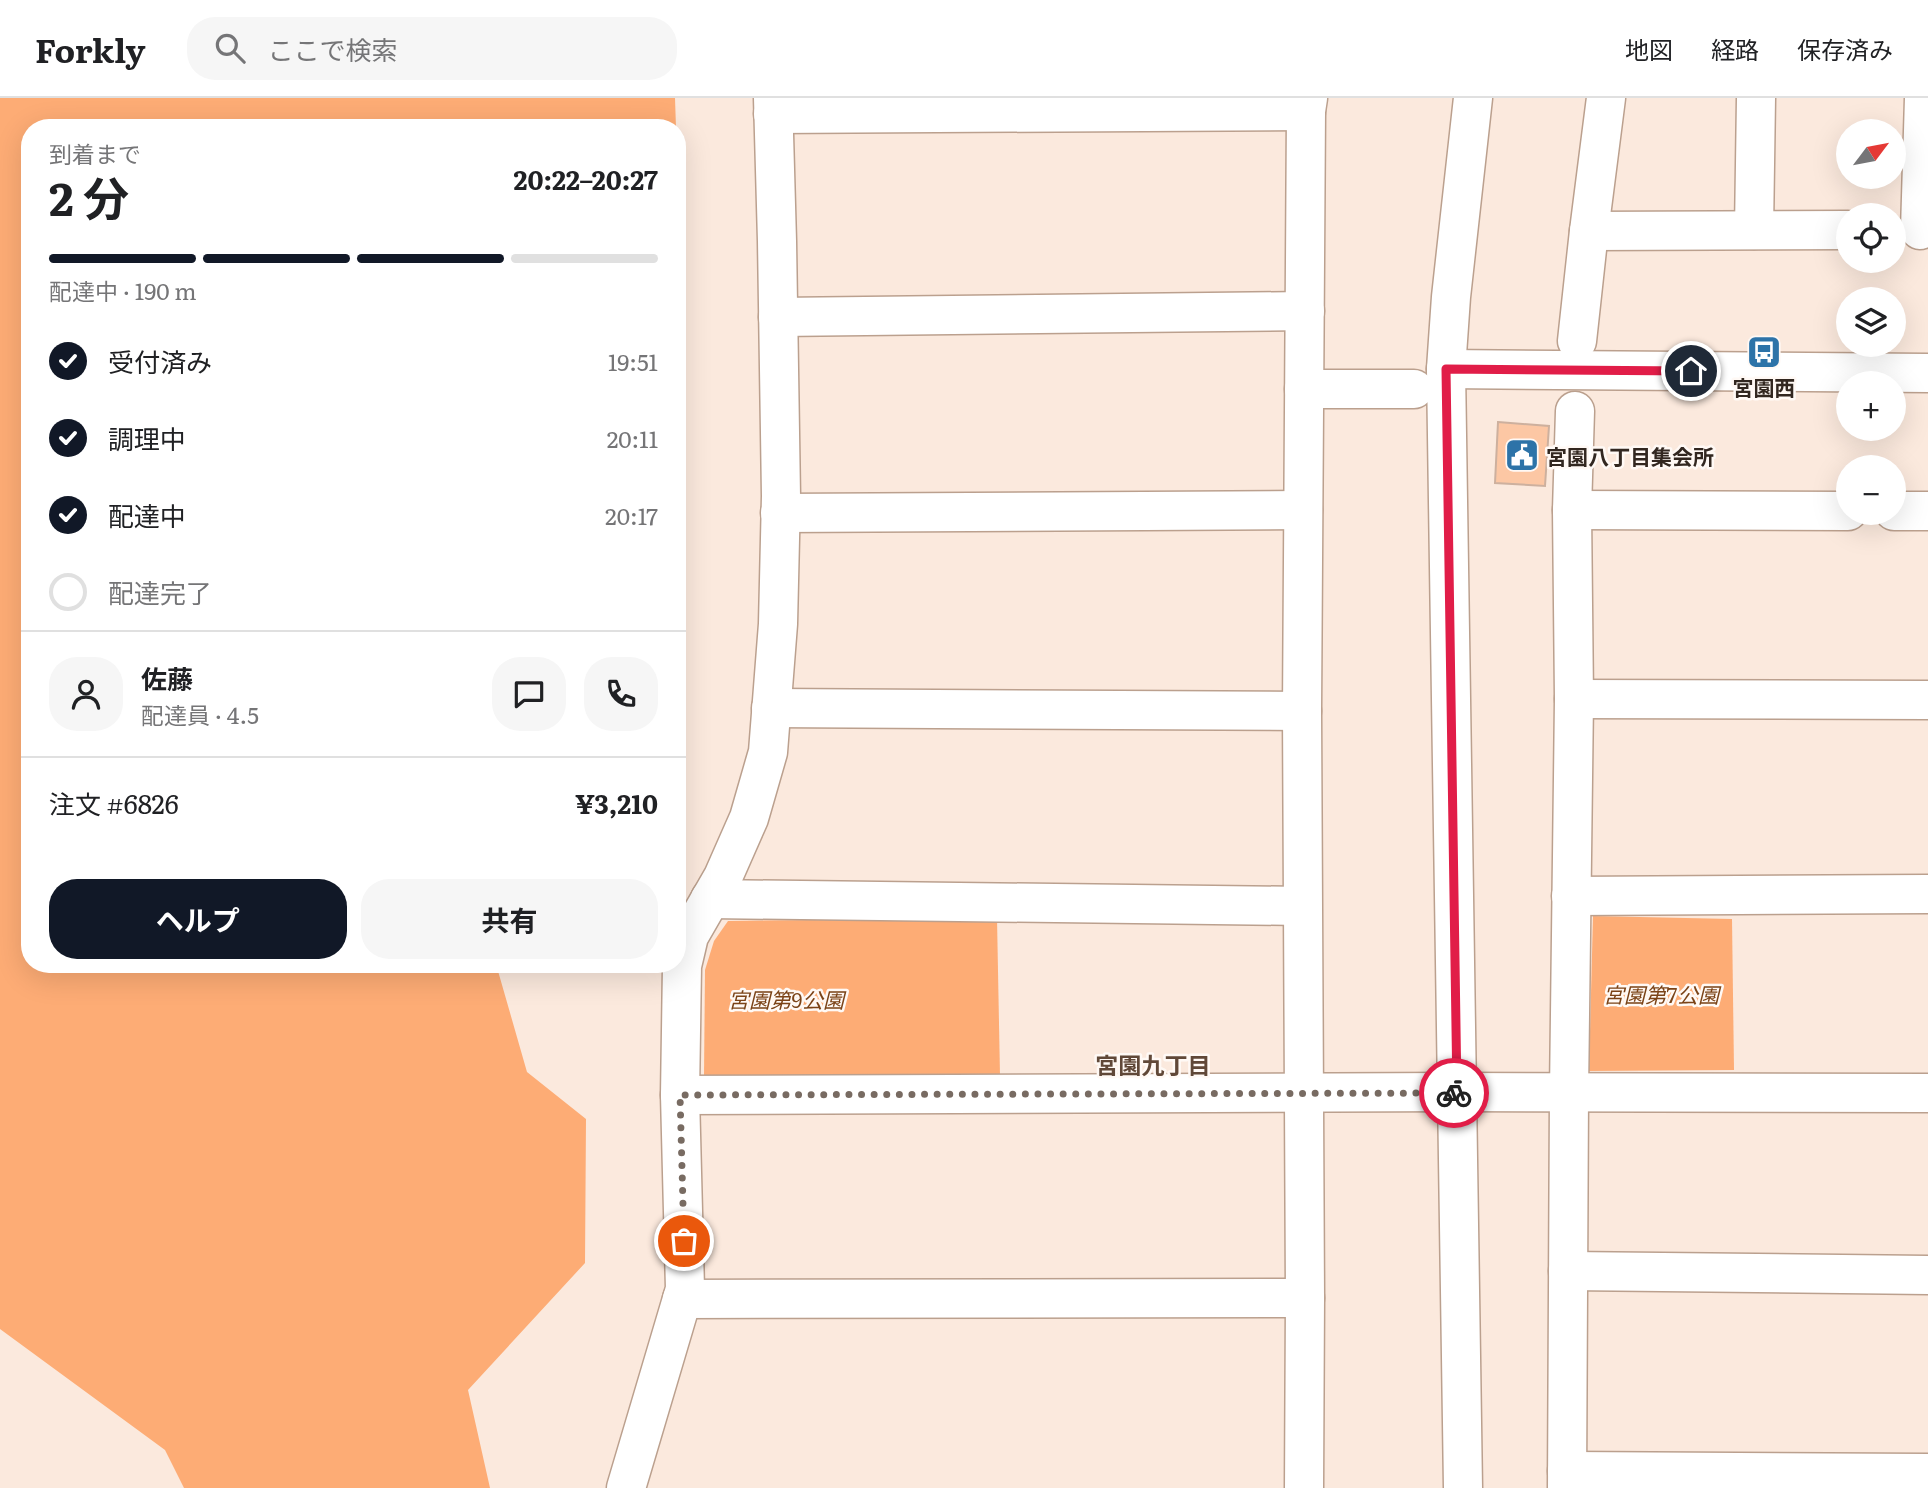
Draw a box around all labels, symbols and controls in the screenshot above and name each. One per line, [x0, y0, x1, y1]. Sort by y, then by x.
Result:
search box [187, 17, 677, 80]
text: Forkly [35, 24, 145, 73]
icon: search [211, 29, 249, 67]
text: ここで検索 [267, 29, 397, 68]
text: 地図 [1625, 31, 1673, 66]
text: 経路 [1711, 31, 1759, 66]
text: 保存済み [1797, 31, 1893, 66]
north arrow [1836, 119, 1906, 189]
map controls [1836, 119, 1906, 525]
text: 到着まで [49, 136, 141, 170]
text: 20:22–20:27 [514, 159, 658, 198]
text: 2 分 [49, 162, 129, 230]
button: locate [1836, 203, 1906, 273]
text: 配達中 · 190 m [49, 273, 196, 307]
button: layers [1836, 287, 1906, 357]
bus stop icon: 宮園西 [1745, 333, 1783, 371]
text: 受付済み [108, 341, 212, 380]
pin [1661, 341, 1721, 401]
icon: check [49, 342, 87, 380]
text: 19:51 [608, 344, 658, 378]
icon: home [1672, 352, 1710, 390]
place label: 宮園西 [1733, 371, 1796, 402]
button: + [1836, 371, 1906, 441]
text: 調理中 [108, 418, 186, 457]
icon: check [49, 419, 87, 457]
text: 20:11 [607, 421, 658, 455]
public building icon: 宮園八丁目集会所 [1503, 436, 1541, 474]
place label: 宮園八丁目集会所 [1546, 440, 1714, 471]
button: − [1836, 455, 1906, 525]
text: 配達中 [108, 495, 186, 534]
icon: check [49, 496, 87, 534]
text: 20:17 [605, 498, 658, 532]
text: 配達完了 [108, 572, 212, 611]
button: person [49, 657, 123, 731]
button: chat [492, 657, 566, 731]
button: phone [584, 657, 658, 731]
text: 佐藤 [141, 658, 193, 697]
text: 配達員 · 4.5 [141, 697, 259, 731]
text: 注文 #6826 [49, 783, 179, 822]
text: ¥3,210 [575, 783, 658, 822]
button: ヘルプ [49, 879, 347, 959]
button: 共有 [361, 879, 658, 959]
park label: 宮園第7公園 [1603, 978, 1722, 1009]
park label: 宮園第9公園 [728, 983, 847, 1014]
district label: 宮園九丁目 [1096, 1047, 1211, 1081]
courier [1419, 1058, 1489, 1128]
icon: bike [1435, 1074, 1473, 1112]
pin [654, 1211, 714, 1271]
icon: bag [665, 1222, 703, 1260]

